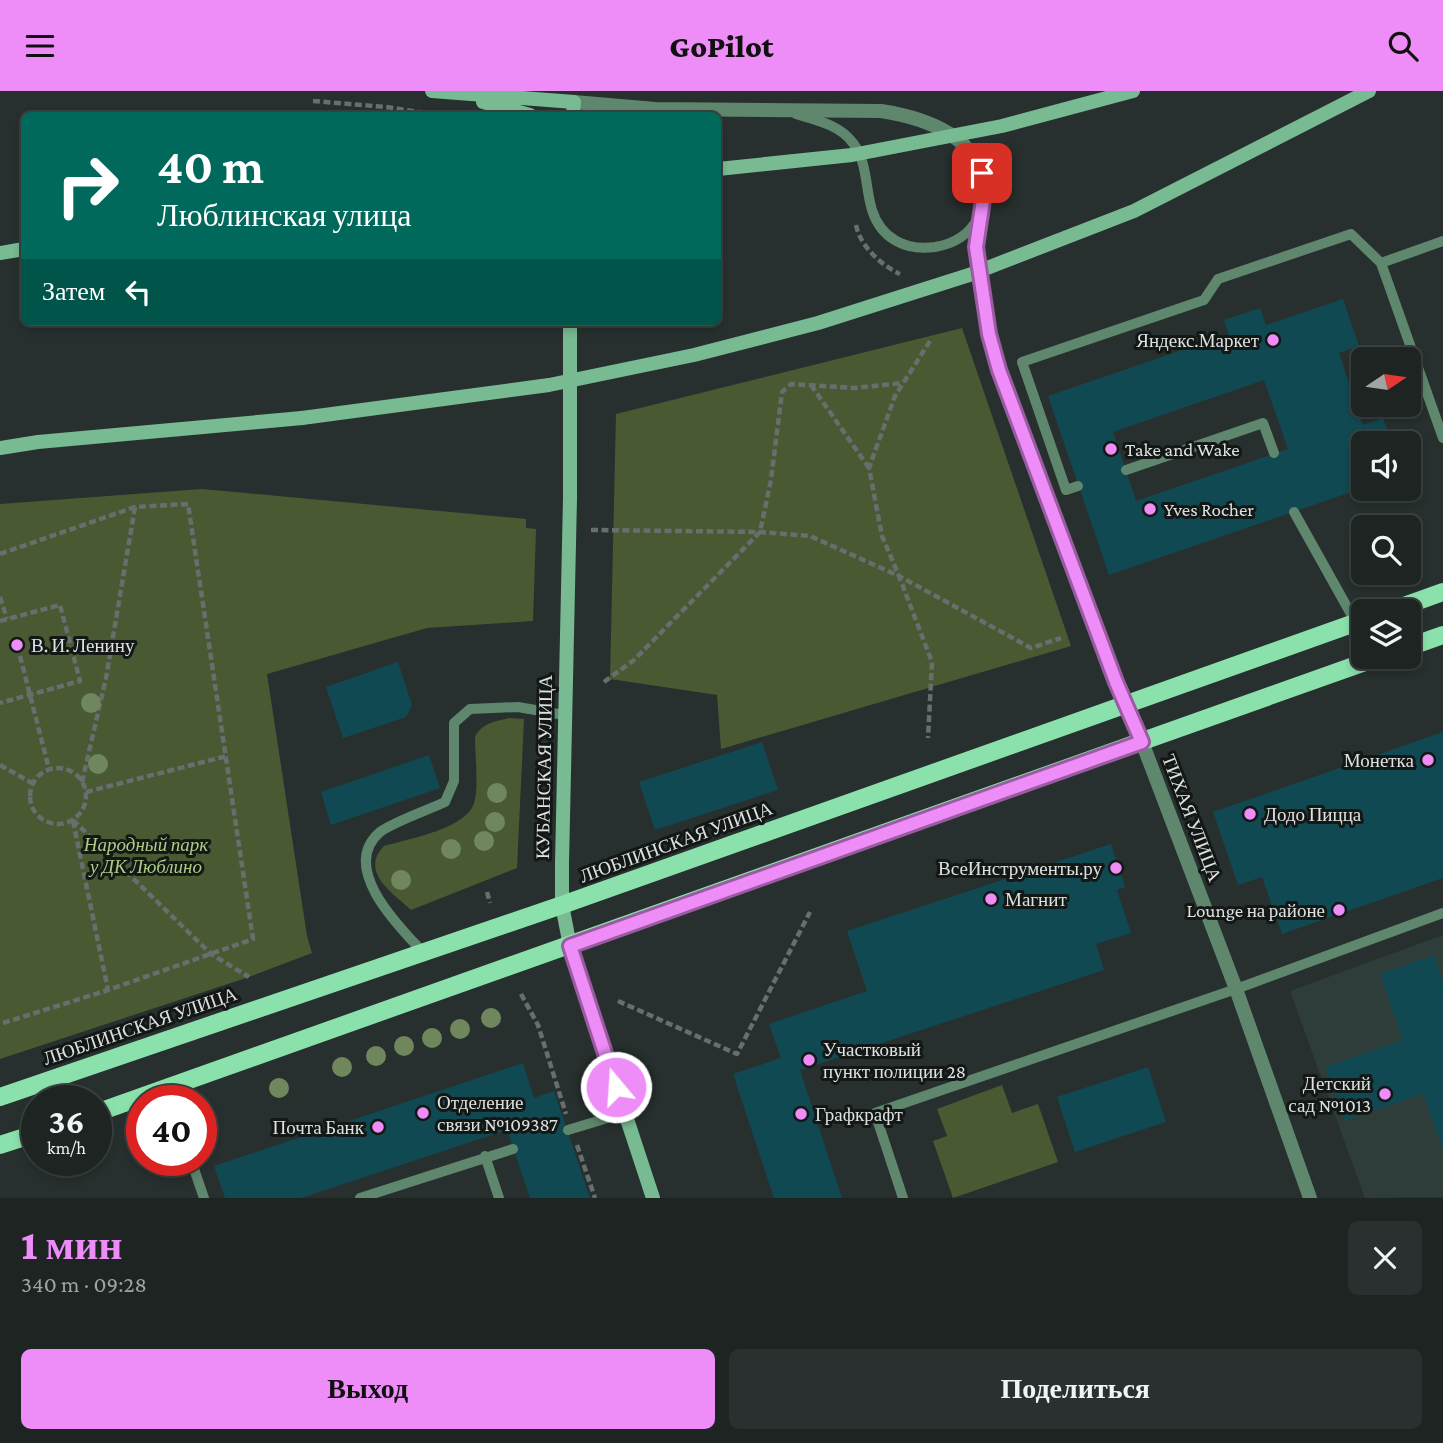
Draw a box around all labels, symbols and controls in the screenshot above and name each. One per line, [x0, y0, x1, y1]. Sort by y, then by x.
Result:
icon: menu [21, 27, 59, 65]
icon: search [1384, 27, 1422, 65]
text: GoPilot [669, 28, 774, 64]
text: 40 m [157, 139, 264, 194]
icon: right [42, 140, 133, 231]
pin [952, 143, 1012, 203]
icon: arrive [963, 154, 1001, 192]
text: Люблинская улица [157, 197, 412, 233]
icon: left [119, 273, 157, 311]
text: Затем [42, 277, 105, 306]
place label: Яндекс.Маркет [1136, 330, 1260, 351]
marker: Яндекс.Маркет [1265, 332, 1281, 348]
north arrow [1351, 347, 1421, 417]
map controls [1351, 347, 1421, 669]
button: sound [1351, 431, 1421, 501]
place label: Take and Wake [1125, 439, 1240, 460]
marker: Take and Wake [1103, 441, 1119, 457]
place label: Yves Rocher [1164, 499, 1254, 520]
marker: Yves Rocher [1142, 501, 1158, 517]
button: search [1351, 515, 1421, 585]
button: layers [1351, 599, 1421, 669]
place label: В. И. Ленину [31, 635, 135, 656]
marker: В. И. Ленину [9, 637, 25, 653]
street label: КУБАНСКАЯ УЛИЦА [532, 674, 556, 859]
place label: Монетка [1344, 750, 1415, 771]
street label: ТИХАЯ УЛИЦА [1158, 752, 1226, 885]
marker: Монетка [1420, 752, 1436, 768]
street label: ЛЮБЛИНСКАЯ УЛИЦА [577, 797, 776, 887]
place label: Додо Пицца [1264, 804, 1362, 825]
marker: Додо Пицца [1242, 806, 1258, 822]
park label: Народный парк у ДК Люблино [83, 834, 209, 877]
place label: ВсеИнструменты.ру [938, 858, 1102, 879]
marker: ВсеИнструменты.ру [1108, 860, 1124, 876]
place label: Магнит [1005, 889, 1067, 910]
marker: Магнит [983, 891, 999, 907]
place label: Lounge на районе [1186, 900, 1325, 921]
marker: Lounge на районе [1331, 902, 1347, 918]
street label: ЛЮБЛИНСКАЯ УЛИЦА [40, 983, 240, 1069]
place label: Участковый пункт полиции 28 [823, 1039, 966, 1082]
position arrow [579, 1050, 653, 1124]
marker: Участковый пункт полиции 28 [801, 1052, 817, 1068]
place label: Детский сад №1013 [1288, 1073, 1371, 1116]
speed limit sign: 40 [126, 1085, 217, 1176]
marker: Детский сад №1013 [1377, 1086, 1393, 1102]
place label: Отделение связи №109387 [437, 1092, 558, 1135]
text: 36 [48, 1102, 85, 1141]
place label: Графкрафт [815, 1104, 904, 1125]
marker: Отделение связи №109387 [415, 1105, 431, 1121]
marker: Графкрафт [793, 1106, 809, 1122]
place label: Почта Банк [272, 1117, 365, 1138]
marker: Почта Банк [370, 1119, 386, 1135]
text: km/h [47, 1138, 86, 1158]
text: 1 мин [21, 1221, 123, 1268]
button: close [1348, 1221, 1422, 1295]
text: 340 m · 09:28 [21, 1271, 147, 1297]
button: Выход [21, 1349, 715, 1429]
button: Поделиться [729, 1349, 1422, 1429]

